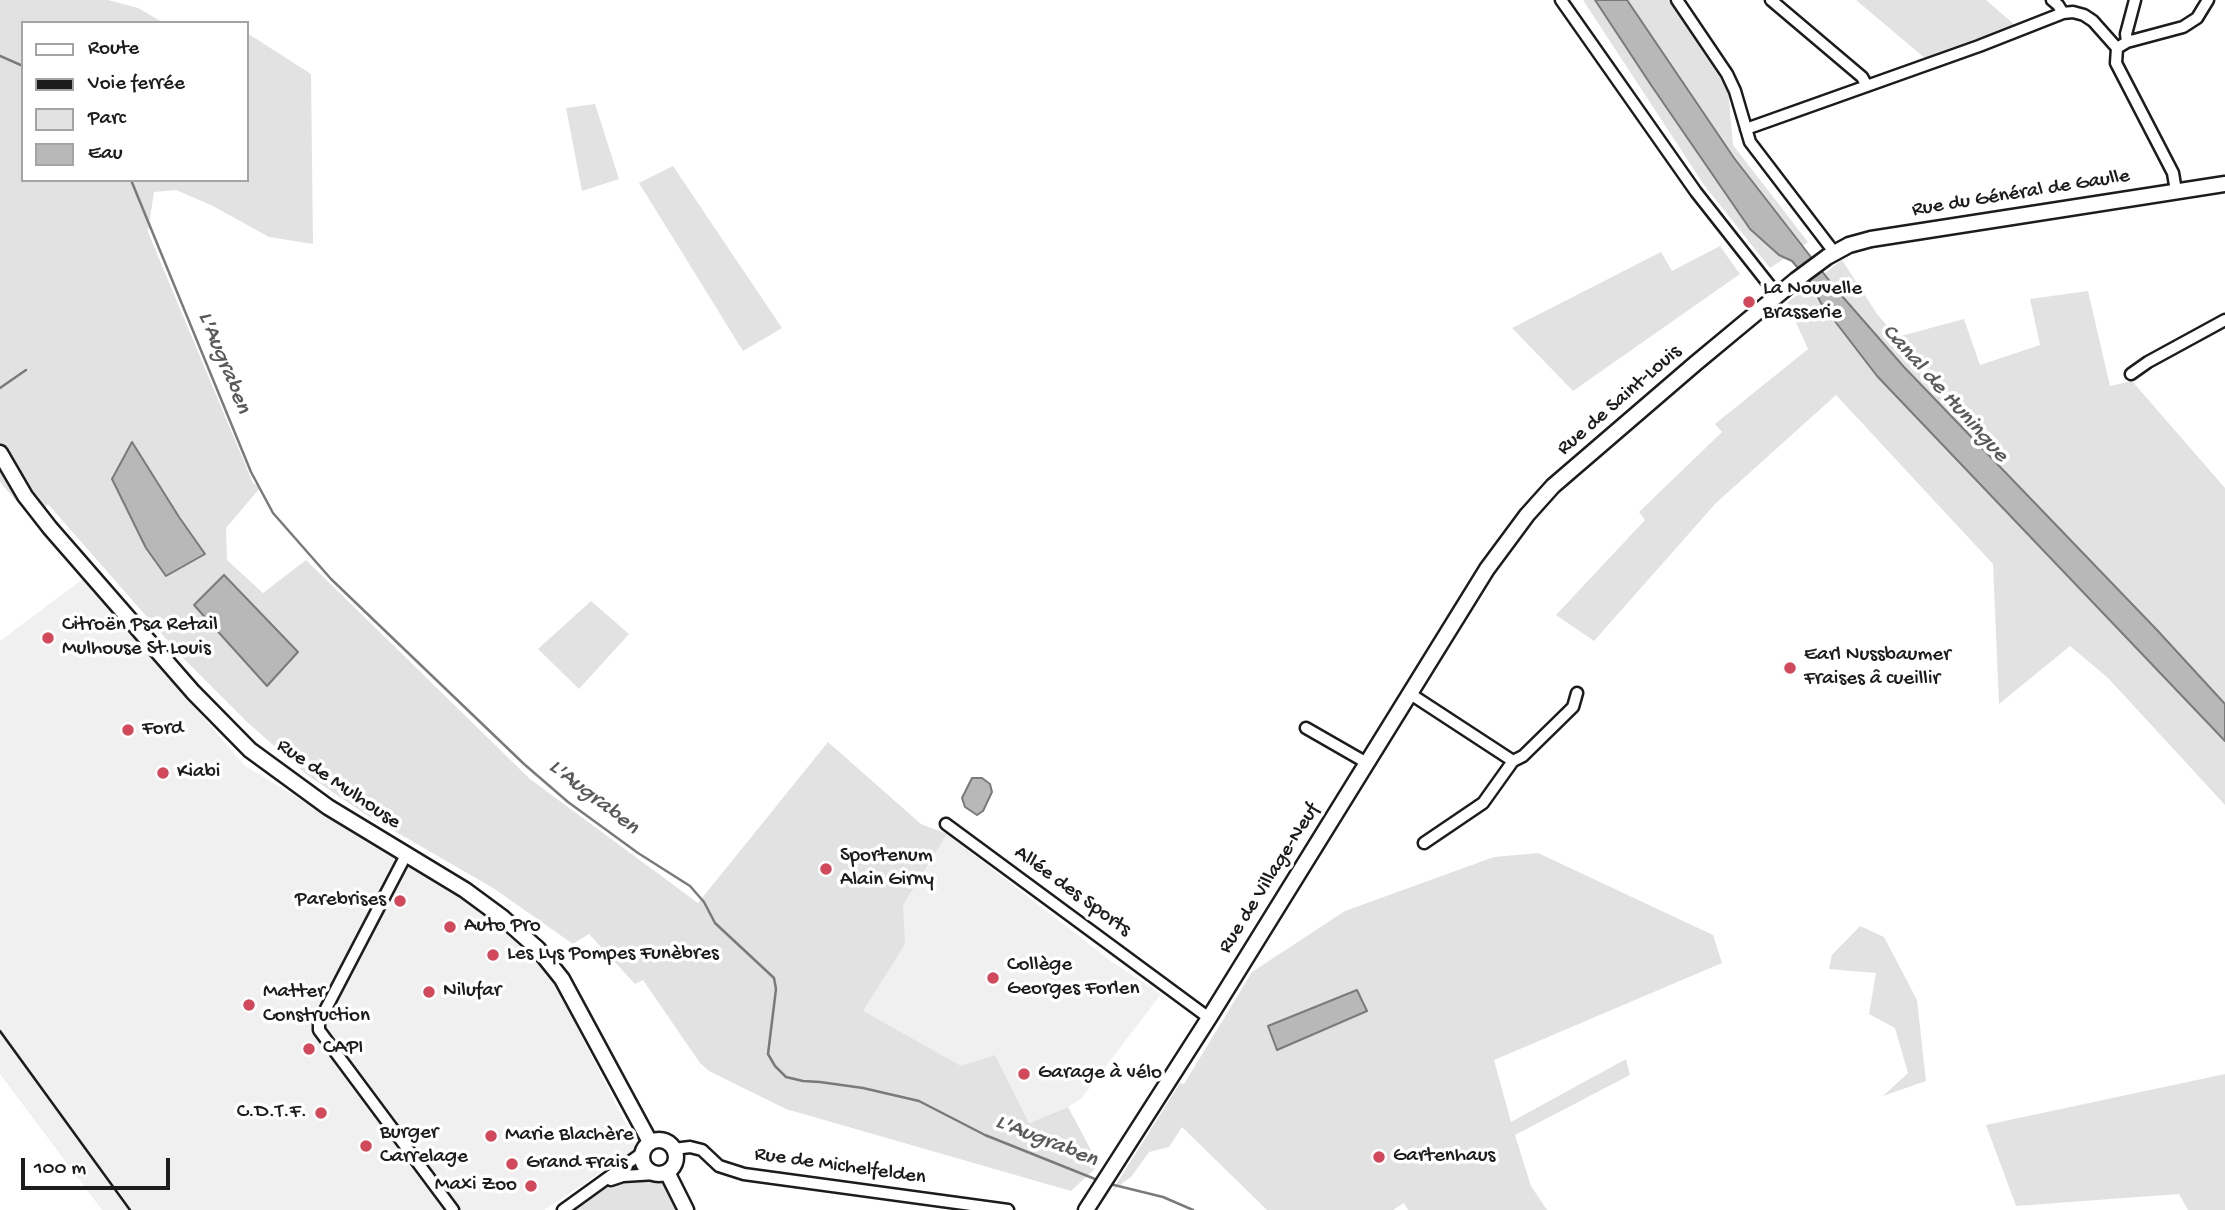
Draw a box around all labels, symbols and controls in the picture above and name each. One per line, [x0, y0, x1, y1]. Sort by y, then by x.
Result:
legend [21, 21, 248, 182]
text: Route [88, 37, 139, 62]
text: Voie ferrée [88, 72, 185, 97]
text: Parc [88, 107, 126, 132]
text: Eau [88, 142, 123, 167]
street label: Rue du Général de Gaulle [1910, 164, 2132, 224]
place label: La Nouvelle Brasserie [1763, 277, 1862, 327]
marker: La Nouvelle Brasserie [1741, 294, 1757, 310]
water label: L'Augraben [190, 308, 256, 418]
water label: Canal de Huningue [1875, 319, 2013, 469]
street label: Rue de Saint-Louis [1553, 340, 1687, 462]
place label: Citroën Psa Retail Mulhouse St Louis [62, 613, 218, 663]
marker: Citroën Psa Retail Mulhouse St Louis [40, 630, 56, 646]
place label: Earl Nussbaumer Fraises â cueillir [1804, 643, 1951, 693]
marker: Earl Nussbaumer Fraises â cueillir [1782, 660, 1798, 676]
place label: Ford [142, 717, 183, 743]
marker: Ford [120, 722, 136, 738]
street label: Rue de Mulhouse [271, 734, 405, 836]
water label: L'Augraben [542, 754, 644, 842]
place label: Kiabi [177, 760, 220, 786]
marker: Kiabi [155, 765, 171, 781]
street label: Rue de Village-Neuf [1214, 799, 1326, 959]
street label: Allée des Sports [1008, 841, 1136, 943]
place label: Sportenum Alain Girny [840, 844, 934, 894]
marker: Sportenum Alain Girny [818, 861, 834, 877]
place label: Parebrises [295, 888, 386, 914]
marker: Parebrises [392, 893, 408, 909]
place label: Auto Pro [464, 914, 541, 940]
marker: Auto Pro [442, 919, 458, 935]
place label: Les Lys Pompes Funèbres [507, 942, 719, 968]
marker: Les Lys Pompes Funèbres [485, 947, 501, 963]
place label: Collège Georges Forlen [1007, 953, 1139, 1003]
marker: Collège Georges Forlen [985, 970, 1001, 986]
place label: Nilufar [443, 979, 501, 1005]
place label: Matter Construction [263, 980, 370, 1030]
marker: Nilufar [421, 984, 437, 1000]
marker: Matter Construction [241, 997, 257, 1013]
place label: CAPI [323, 1036, 363, 1062]
marker: CAPI [301, 1041, 317, 1057]
place label: Garage à vélo [1038, 1061, 1162, 1087]
marker: Garage à vélo [1016, 1066, 1032, 1082]
place label: C.D.T.F. [237, 1100, 307, 1126]
marker: C.D.T.F. [313, 1105, 329, 1121]
water label: L'Augraben [991, 1109, 1101, 1175]
place label: Burger Carrelage [380, 1121, 468, 1171]
place label: Marie Blachère [505, 1123, 634, 1149]
marker: Marie Blachère [483, 1128, 499, 1144]
marker: Burger Carrelage [358, 1138, 374, 1154]
street label: Rue de Michelfelden [753, 1142, 927, 1192]
scale bar [24, 1144, 173, 1188]
place label: Gartenhaus [1393, 1144, 1495, 1170]
marker: Gartenhaus [1371, 1149, 1387, 1165]
place label: Grand Frais [526, 1151, 628, 1177]
marker: Grand Frais [504, 1156, 520, 1172]
text: 100 m [34, 1157, 86, 1182]
place label: Maxi Zoo [435, 1173, 517, 1199]
marker: Maxi Zoo [523, 1178, 539, 1194]

